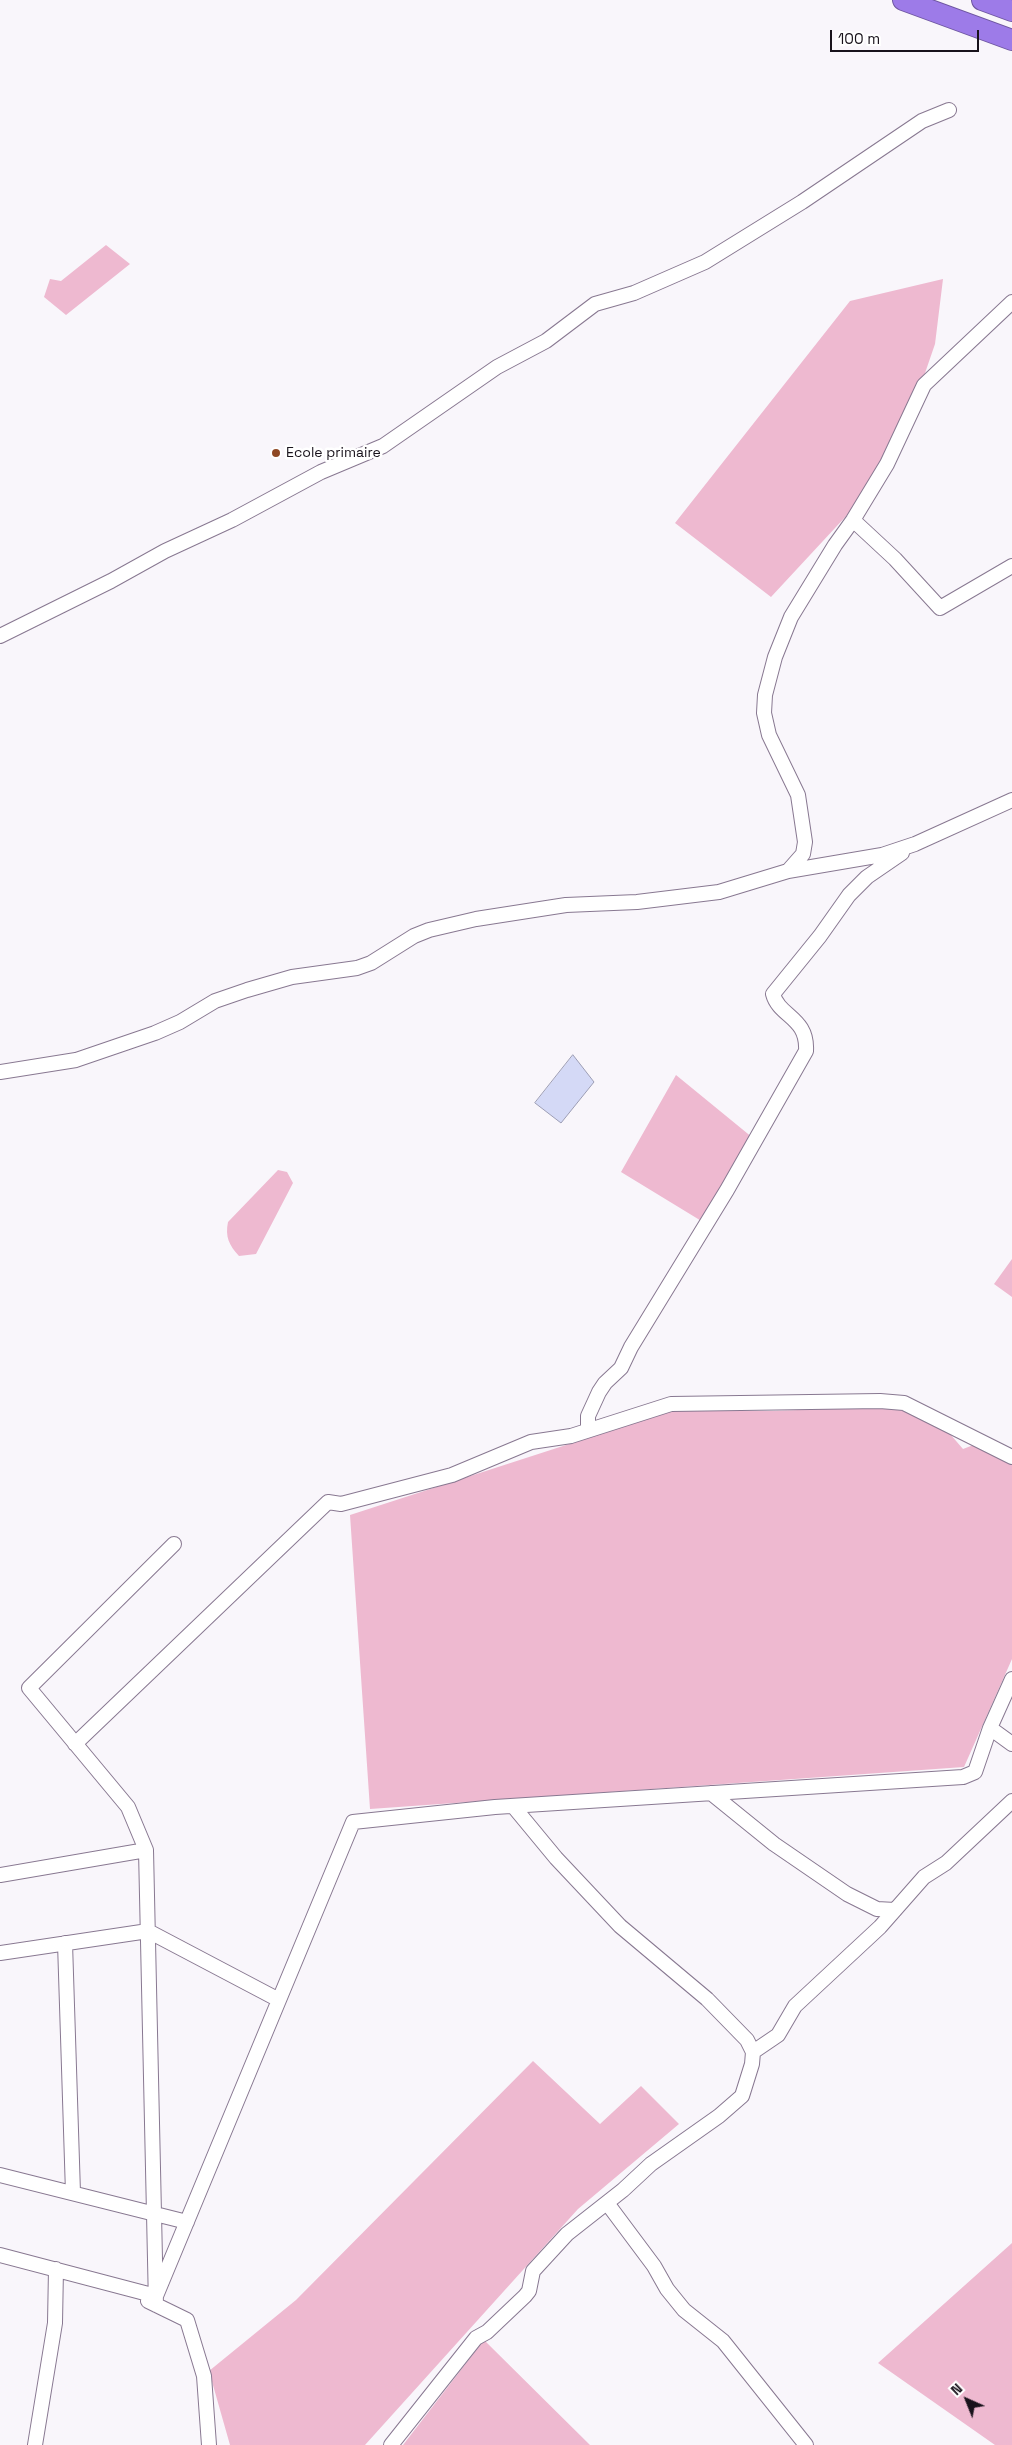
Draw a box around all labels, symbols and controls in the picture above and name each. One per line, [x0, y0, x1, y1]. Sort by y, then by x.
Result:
scale bar [832, 20, 981, 52]
text: 100 m [838, 29, 880, 48]
place label: Ecole primaire [286, 445, 381, 461]
marker: Ecole primaire [270, 447, 282, 459]
north arrow [942, 2375, 992, 2425]
text: N [947, 2379, 966, 2399]

